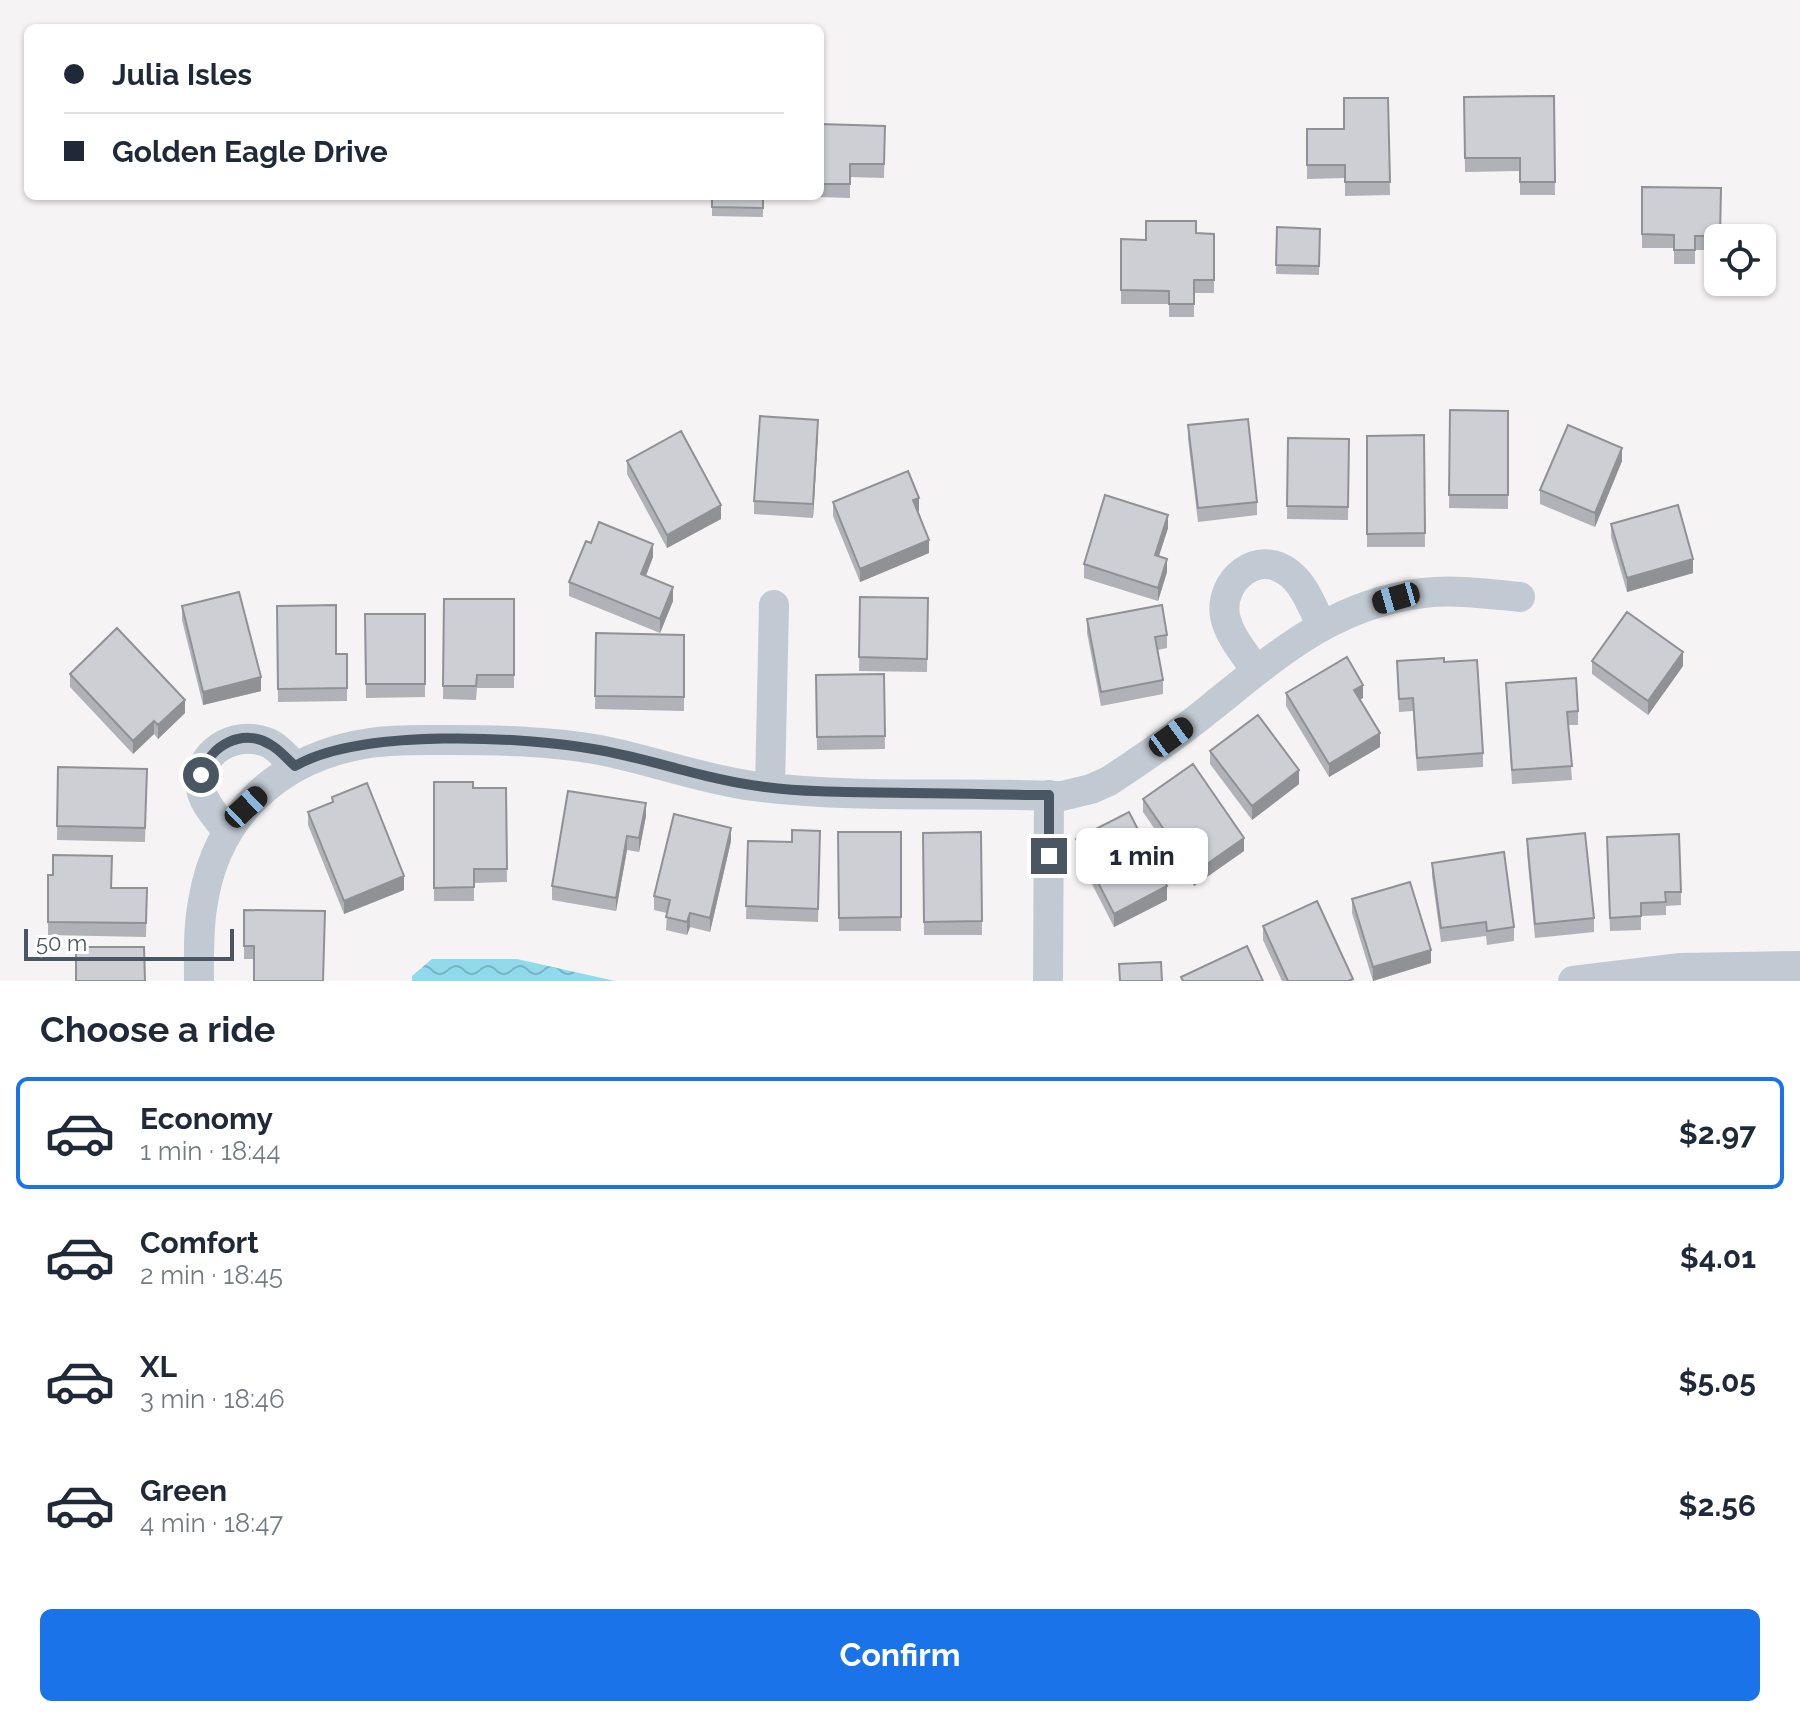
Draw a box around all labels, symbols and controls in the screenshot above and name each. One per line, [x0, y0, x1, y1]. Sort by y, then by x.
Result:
text: Julia Isles [112, 57, 252, 92]
text: Golden Eagle Drive [112, 134, 388, 169]
map controls [1704, 224, 1776, 296]
button: locate [1704, 224, 1776, 296]
car [1370, 580, 1422, 616]
car [1145, 713, 1197, 761]
route start [183, 757, 219, 793]
car [220, 782, 272, 832]
callout: 1 min [1077, 828, 1209, 884]
route end [1031, 838, 1067, 874]
text: 1 min [1109, 841, 1175, 871]
scale bar [24, 925, 234, 961]
text: 50 m [36, 930, 87, 956]
text: Choose a ride [40, 1008, 275, 1050]
icon: car [44, 1097, 116, 1169]
text: Economy [140, 1101, 273, 1136]
text: $2.97 [1679, 1116, 1756, 1151]
text: 1 min · 18:44 [140, 1136, 280, 1166]
icon: car [44, 1221, 116, 1293]
text: Comfort [140, 1225, 259, 1260]
text: $4.01 [1680, 1240, 1756, 1275]
text: 2 min · 18:45 [140, 1260, 283, 1290]
icon: car [44, 1345, 116, 1417]
text: XL [140, 1349, 177, 1384]
text: $5.05 [1679, 1364, 1756, 1399]
text: 3 min · 18:46 [140, 1384, 285, 1414]
icon: car [44, 1469, 116, 1541]
text: Green [140, 1473, 227, 1508]
text: $2.56 [1678, 1488, 1756, 1523]
text: 4 min · 18:47 [140, 1508, 283, 1538]
button: Confirm [40, 1609, 1760, 1701]

